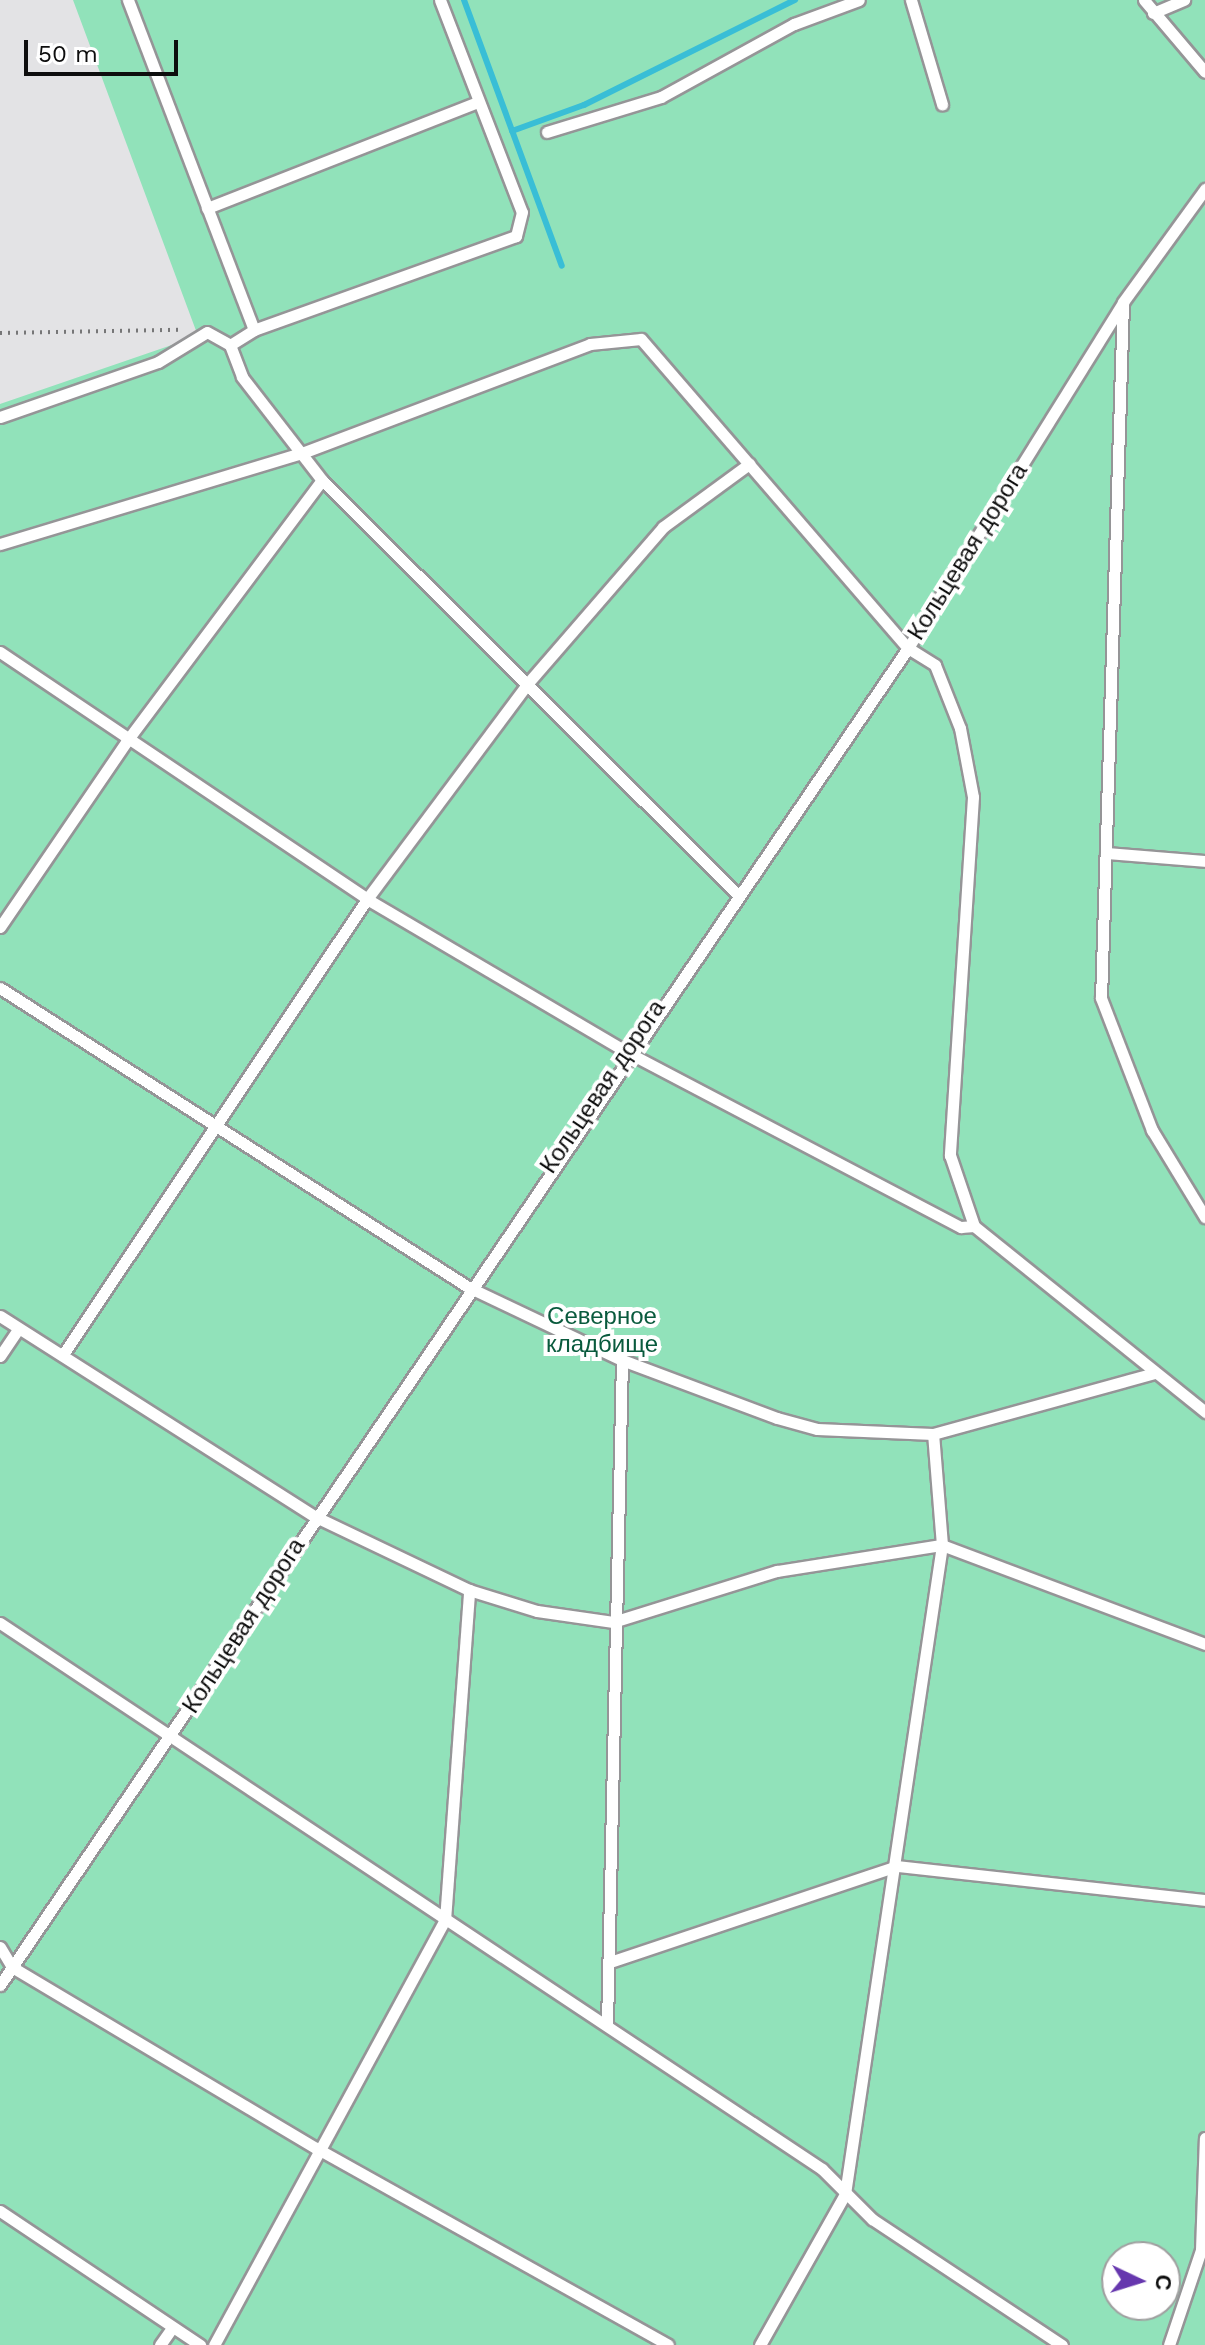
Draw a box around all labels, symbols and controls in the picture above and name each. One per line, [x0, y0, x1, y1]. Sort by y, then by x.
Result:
scale bar [28, 24, 182, 74]
text: 50 m [38, 40, 98, 68]
street label: Кольцевая дорога [902, 458, 1034, 646]
street label: Кольцевая дорога [534, 995, 672, 1179]
park label: Северное кладбище [546, 1303, 658, 1359]
street label: Кольцевая дорога [177, 1533, 311, 1719]
north arrow [1101, 2241, 1181, 2321]
text: С [1150, 2274, 1176, 2291]

